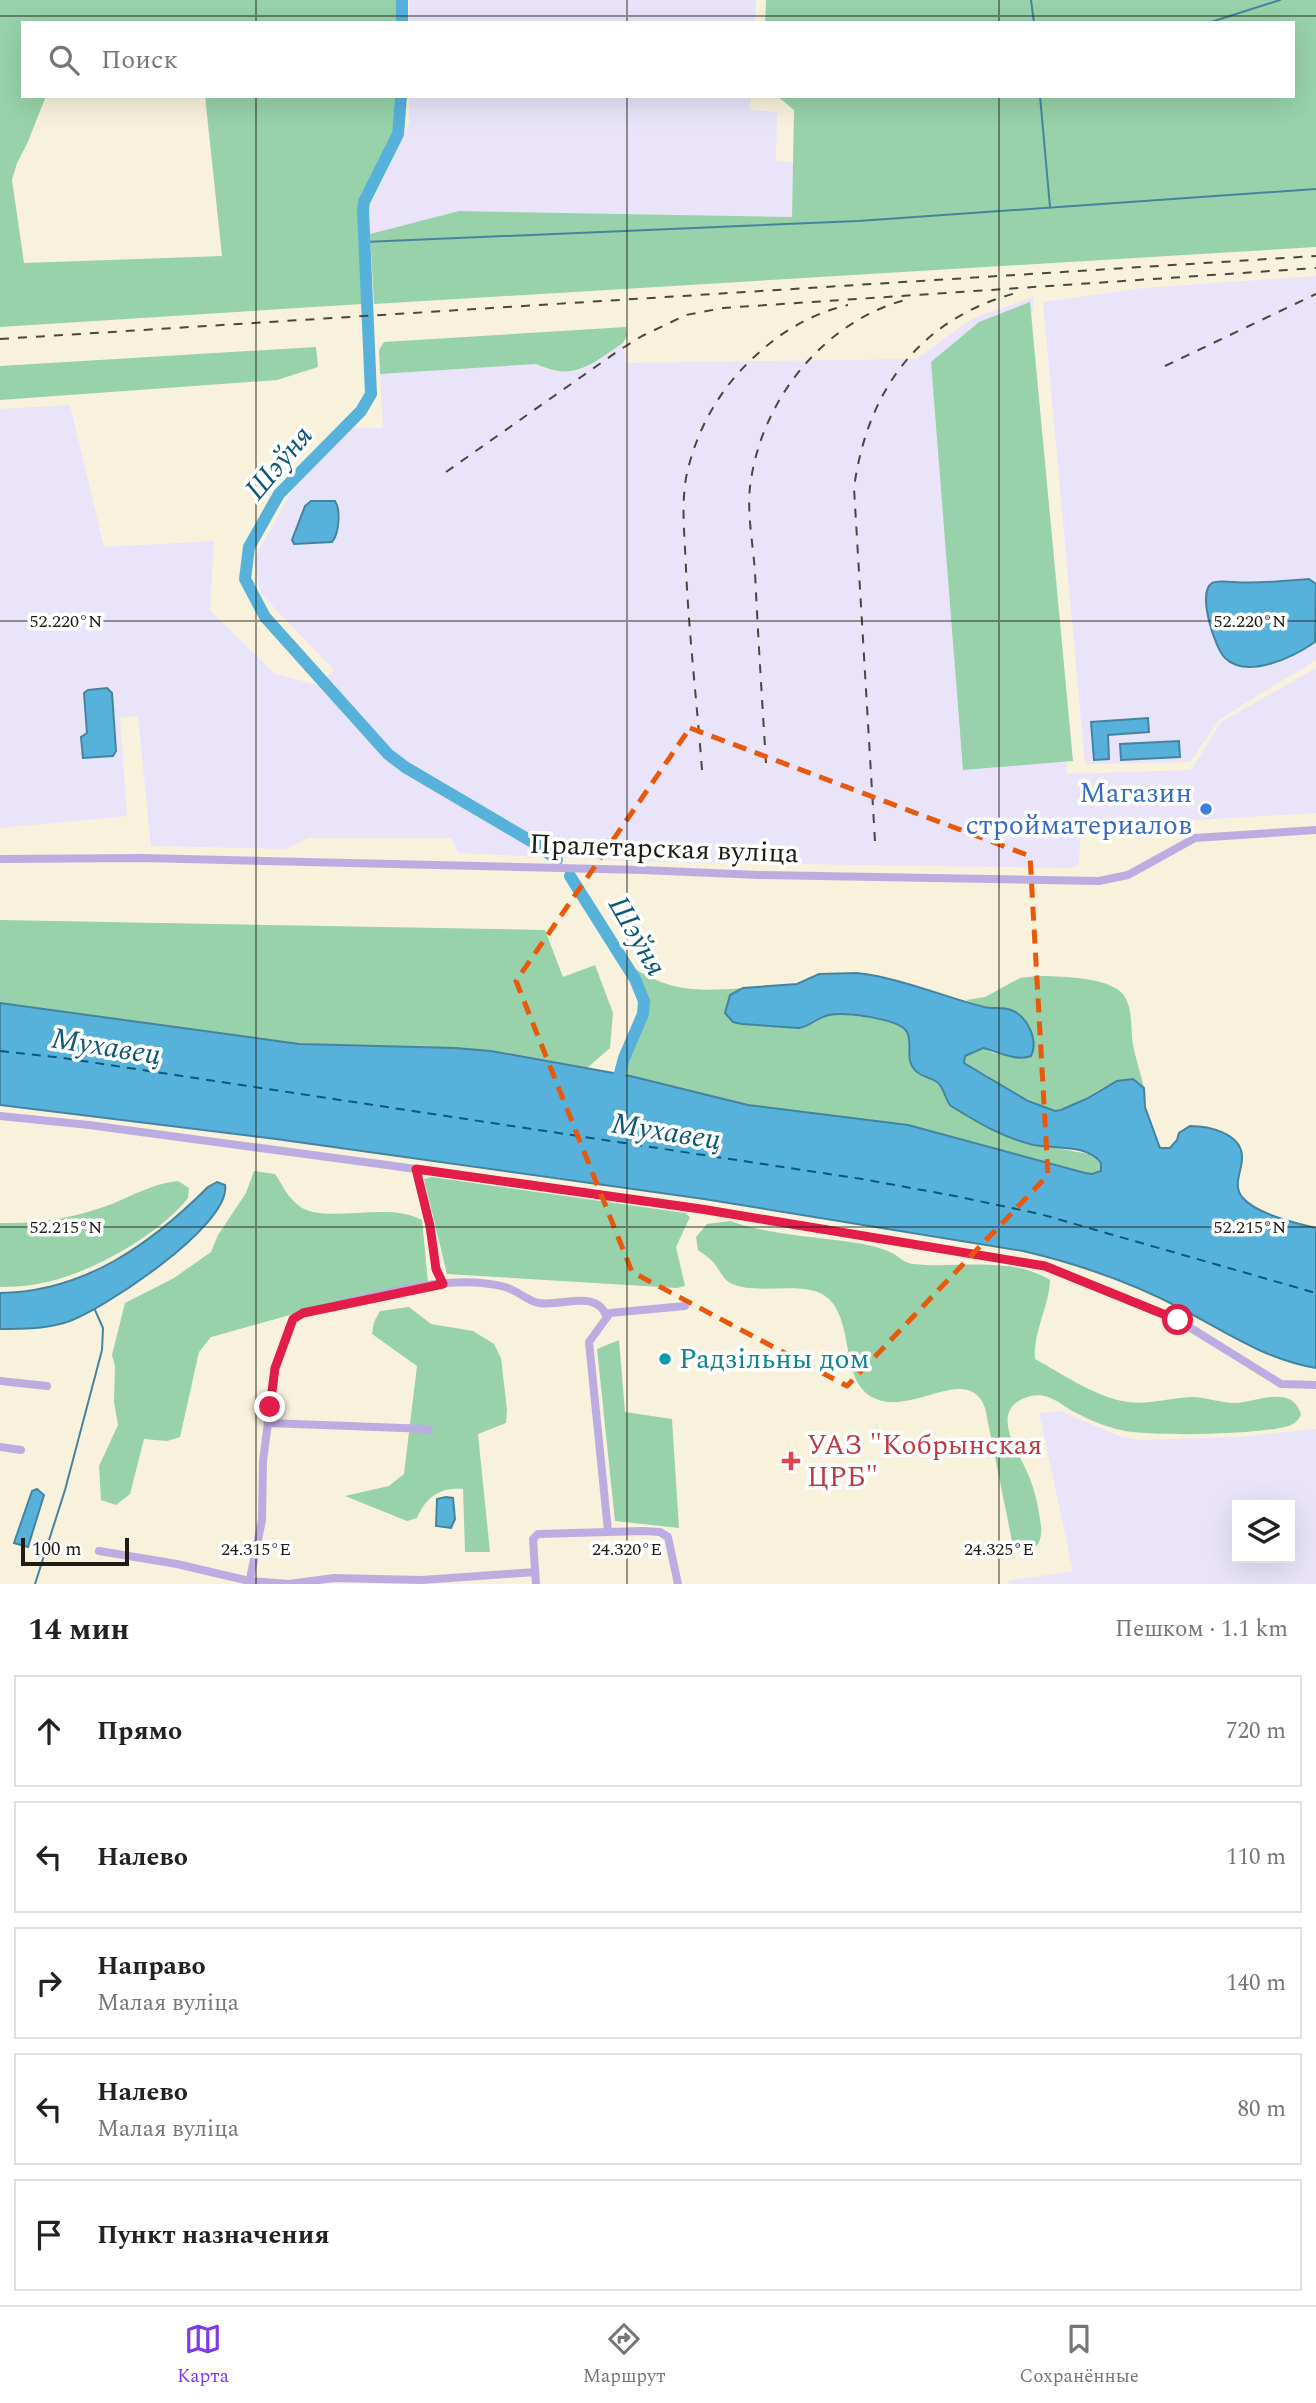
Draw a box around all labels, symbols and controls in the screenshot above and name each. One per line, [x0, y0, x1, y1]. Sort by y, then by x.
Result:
search box [21, 21, 1295, 98]
text: Поиск [101, 40, 178, 80]
icon: search [45, 41, 83, 79]
water label: Шэўня [234, 415, 324, 511]
text: 52.220°N [30, 608, 102, 635]
text: 52.220°N [1214, 608, 1286, 635]
place label: Магазин стройматериалов [965, 772, 1192, 847]
marker: Магазин стройматериалов [1198, 801, 1214, 817]
street label: Пралетарская вуліца [529, 823, 800, 875]
water label: Шэўня [596, 887, 678, 985]
water label: Мухавец [48, 1016, 164, 1078]
water label: Мухавец [608, 1101, 724, 1163]
text: 52.215°N [30, 1214, 102, 1241]
text: 52.215°N [1214, 1214, 1286, 1241]
route start [1162, 1304, 1193, 1335]
place label: Радзільны дом [679, 1338, 869, 1381]
marker: Радзільны дом [657, 1351, 673, 1367]
route end [254, 1391, 285, 1422]
place label: УАЗ "Кобрынская ЦРБ" [807, 1424, 1042, 1499]
marker: УАЗ "Кобрынская ЦРБ" [781, 1451, 801, 1471]
map controls [1232, 1500, 1295, 1563]
button: layers [1232, 1500, 1295, 1563]
scale bar [21, 1535, 130, 1567]
text: 100 m [32, 1535, 82, 1564]
text: 24.315°E [221, 1536, 291, 1563]
text: 24.320°E [592, 1536, 662, 1563]
text: 24.325°E [964, 1536, 1034, 1563]
text: 14 мин [28, 1607, 129, 1653]
text: Пешком · 1.1 km [1115, 1612, 1288, 1647]
text: Прямо [97, 1711, 182, 1751]
icon: ahead [30, 1712, 68, 1750]
text: 720 m [1226, 1714, 1286, 1749]
text: Налево [97, 1837, 188, 1877]
icon: left [30, 1838, 68, 1876]
text: 110 m [1226, 1840, 1286, 1875]
text: Направо [97, 1946, 206, 1986]
icon: right [30, 1964, 68, 2002]
text: 140 m [1226, 1966, 1286, 2001]
text: Малая вуліца [97, 1986, 239, 2021]
text: Налево [97, 2072, 188, 2112]
icon: left [30, 2090, 68, 2128]
text: 80 m [1237, 2092, 1286, 2127]
text: Малая вуліца [97, 2112, 239, 2147]
text: Пункт назначения [97, 2215, 330, 2255]
icon: arrive [30, 2216, 68, 2254]
tab: Карта [177, 2320, 229, 2391]
tab: Маршрут [583, 2320, 666, 2391]
tab: Сохранённые [1019, 2320, 1139, 2391]

